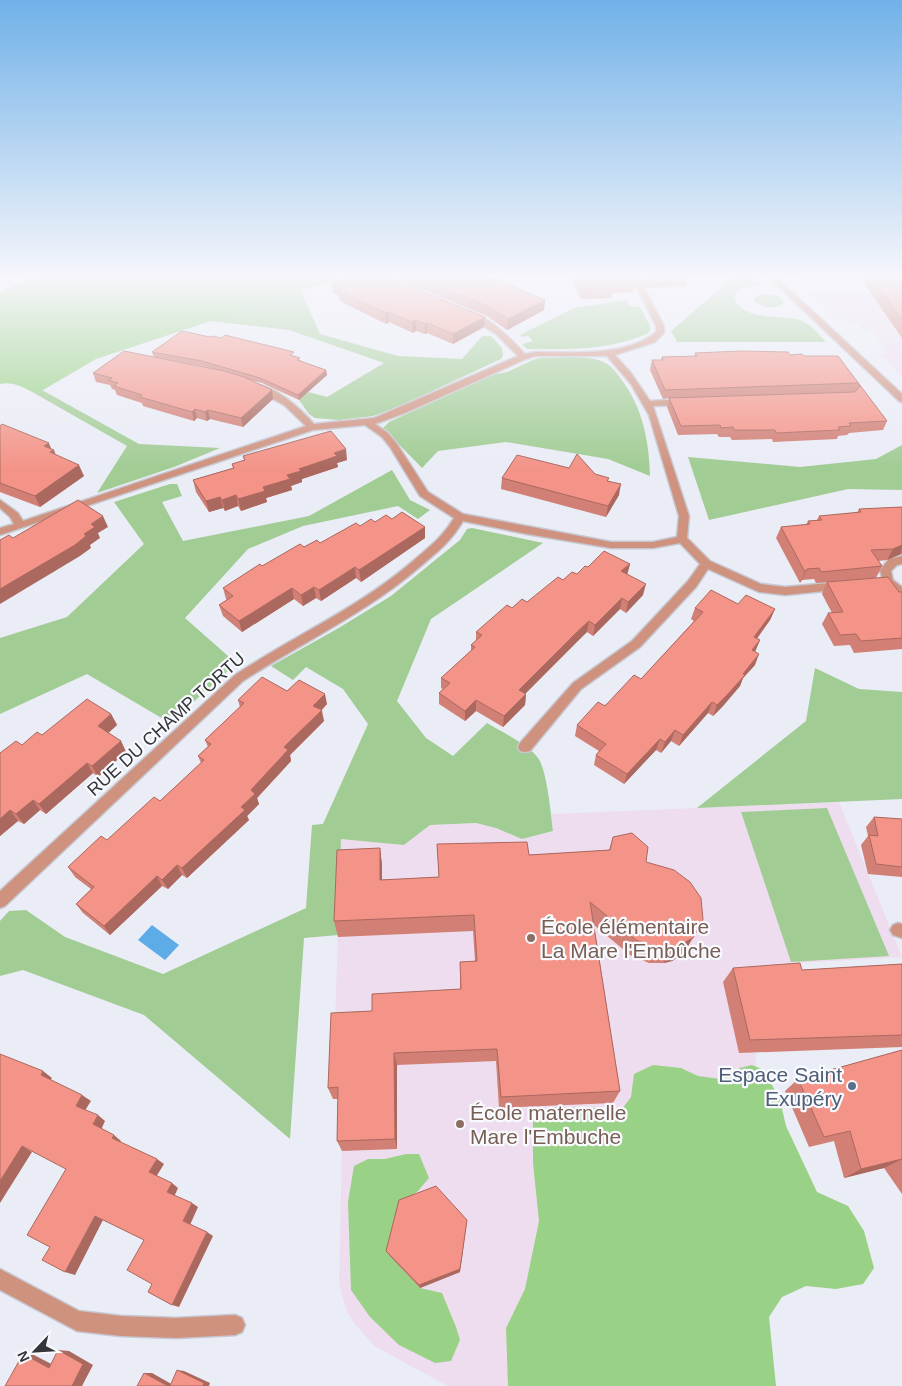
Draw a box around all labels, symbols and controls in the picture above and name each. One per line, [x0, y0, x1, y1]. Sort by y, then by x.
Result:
street label: RUE DU CHAMP TORTU [83, 648, 249, 800]
place label: École élémentaire La Mare l'Embûche [541, 915, 721, 962]
marker: École élémentaire La Mare l'Embûche [525, 932, 537, 944]
place label: Espace Saint Exupéry [718, 1063, 842, 1110]
marker: Espace Saint Exupéry [846, 1080, 858, 1092]
place label: École maternelle Mare l'Embuche [470, 1101, 626, 1148]
marker: École maternelle Mare l'Embuche [454, 1118, 466, 1130]
north arrow [10, 1326, 60, 1376]
text: N [14, 1349, 33, 1364]

